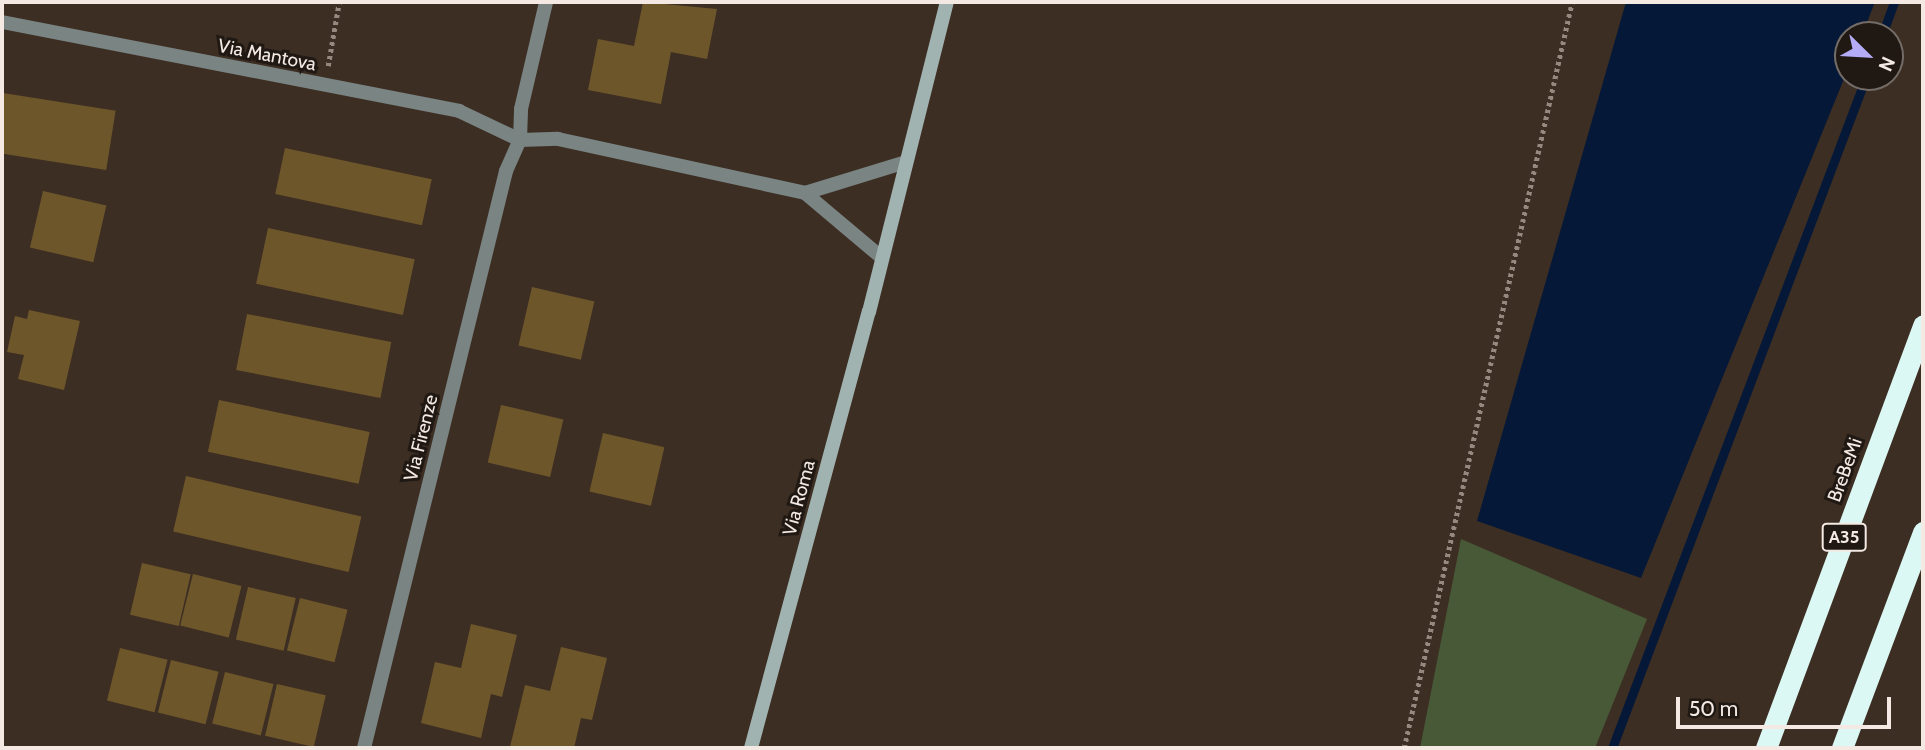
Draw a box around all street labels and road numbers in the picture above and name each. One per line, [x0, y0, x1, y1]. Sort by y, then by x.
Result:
street label: Via Mantova [216, 34, 318, 76]
street label: Via Firenze [399, 392, 443, 484]
street label: BreBeMi [1823, 435, 1867, 505]
street label: Via Roma [778, 458, 820, 538]
road number: A35 [1821, 522, 1867, 552]

